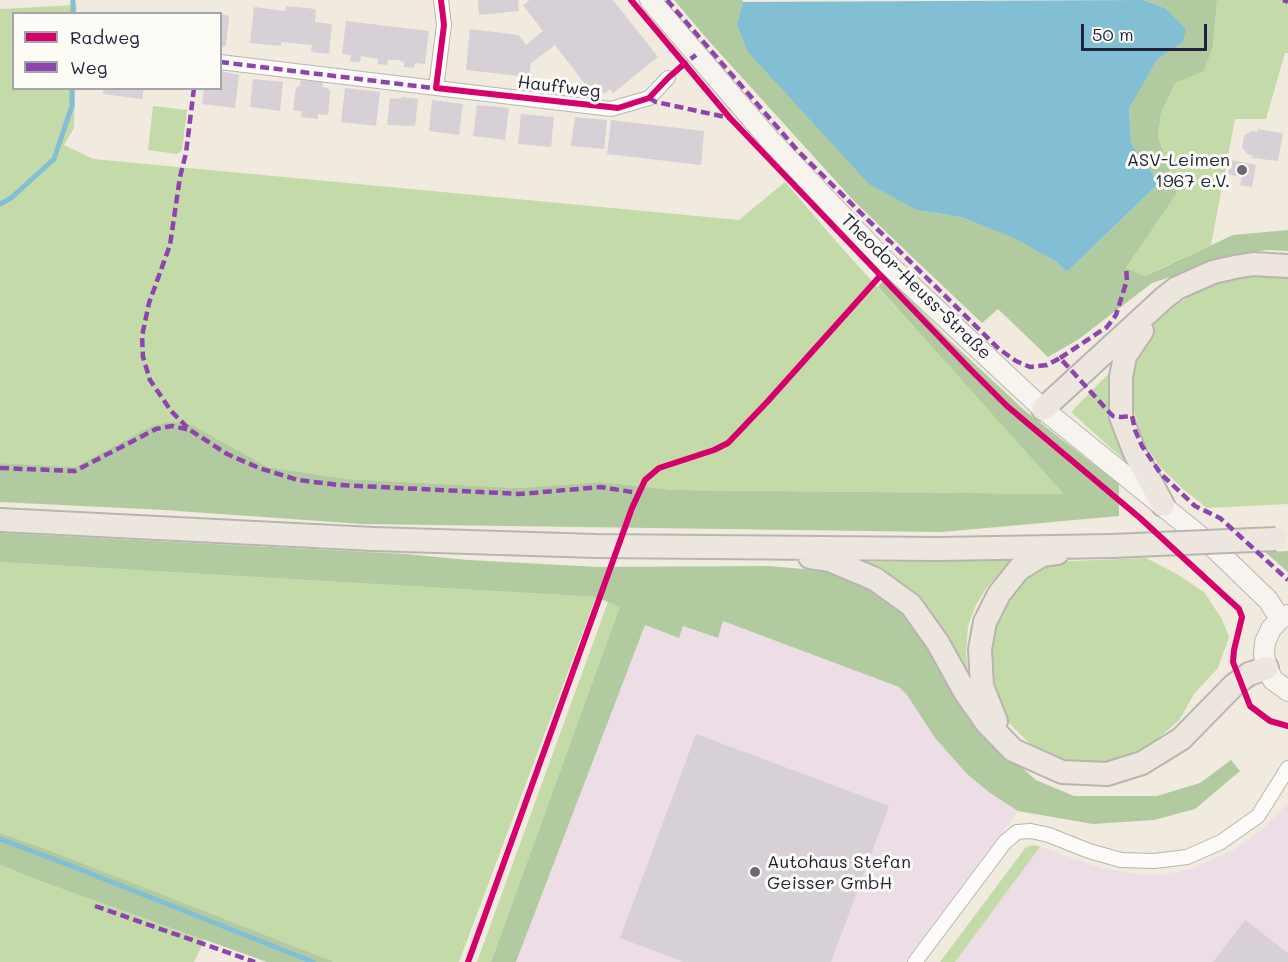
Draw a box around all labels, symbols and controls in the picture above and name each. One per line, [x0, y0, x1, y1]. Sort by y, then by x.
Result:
legend [12, 12, 222, 90]
scale bar [1084, 12, 1210, 50]
text: 50 m [1092, 22, 1134, 46]
text: Radweg [70, 25, 140, 49]
text: Weg [70, 55, 107, 79]
street label: Hauffweg [516, 71, 602, 103]
place label: ASV-Leimen 1967 e.V. [1127, 149, 1230, 192]
marker: ASV-Leimen 1967 e.V. [1235, 163, 1249, 177]
street label: Theodor-Heuss-Straße [836, 210, 996, 364]
place label: Autohaus Stefan Geisser GmbH [767, 851, 911, 894]
marker: Autohaus Stefan Geisser GmbH [748, 865, 762, 879]

